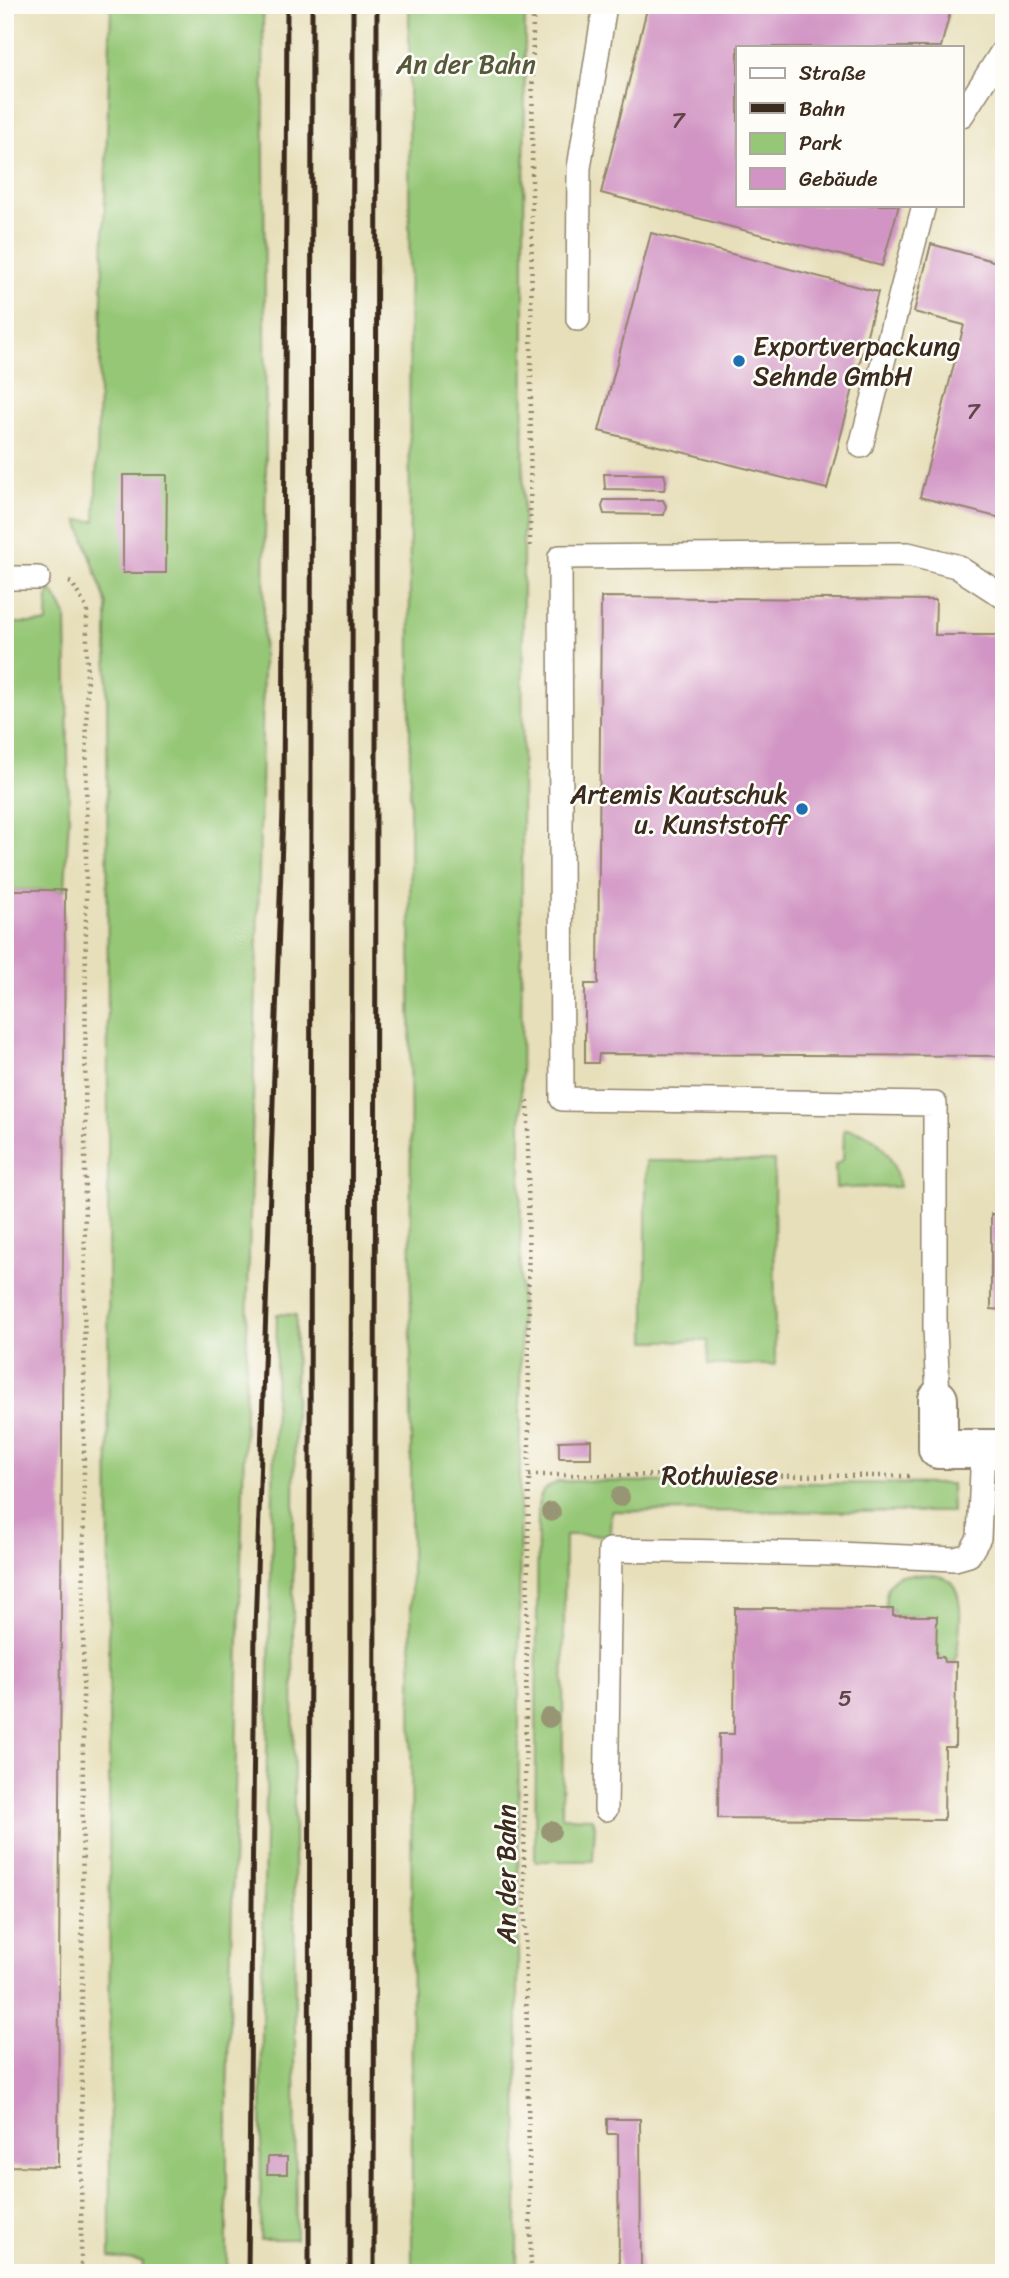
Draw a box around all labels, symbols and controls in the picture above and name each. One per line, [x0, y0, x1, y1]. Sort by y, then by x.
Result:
park label: An der Bahn [395, 41, 536, 87]
legend [736, 46, 964, 206]
text: Straße [799, 54, 866, 92]
text: Bahn [799, 90, 845, 128]
house number: 7 [671, 100, 686, 141]
text: Park [799, 124, 842, 162]
text: Gebäude [799, 160, 877, 198]
place label: Exportverpackung Sehnde GmbH [753, 323, 960, 399]
marker: Exportverpackung Sehnde GmbH [731, 353, 747, 369]
house number: 7 [966, 391, 981, 432]
place label: Artemis Kautschuk u. Kunststoff [570, 771, 792, 847]
marker: Artemis Kautschuk u. Kunststoff [794, 801, 810, 817]
street label: Rothwiese [662, 1452, 778, 1498]
house number: 5 [838, 1678, 852, 1719]
street label: An der Bahn [483, 1804, 529, 1945]

